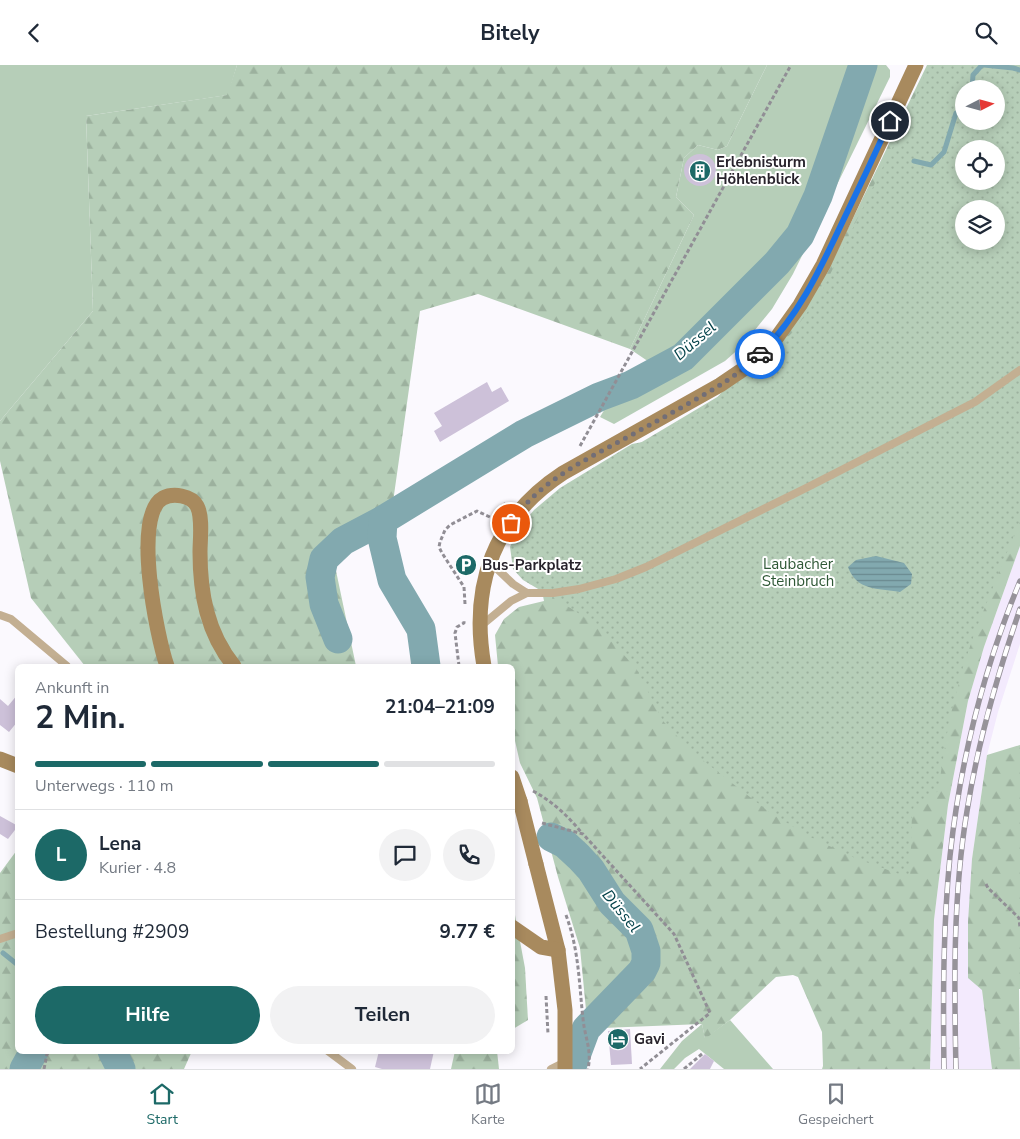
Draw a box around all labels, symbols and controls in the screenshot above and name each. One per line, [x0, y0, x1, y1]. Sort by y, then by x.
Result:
text: Bitely [480, 18, 540, 48]
icon: back [20, 19, 48, 47]
icon: search [972, 19, 1000, 47]
north arrow [955, 80, 1005, 130]
map controls [955, 80, 1005, 250]
pin [869, 100, 911, 142]
icon: home [876, 107, 904, 135]
button: locate [955, 140, 1005, 190]
place label: Erlebnisturm Höhlenblick [716, 152, 806, 189]
building icon: Erlebnisturm Höhlenblick [688, 159, 712, 183]
button: layers [955, 200, 1005, 250]
water label: Düssel [669, 316, 721, 366]
courier [735, 329, 785, 379]
icon: car [746, 340, 774, 368]
pin [490, 502, 532, 544]
icon: bag [497, 509, 525, 537]
parking icon: Bus-Parkplatz [454, 553, 478, 577]
park label: Laubacher Steinbruch [762, 554, 834, 591]
place label: Bus-Parkplatz [482, 555, 581, 575]
text: Ankunft in [35, 677, 109, 699]
text: 21:04–21:09 [385, 694, 495, 720]
text: 2 Min. [35, 696, 125, 739]
text: Unterwegs · 110 m [35, 775, 173, 797]
button: chat [379, 829, 431, 881]
button: phone [443, 829, 495, 881]
text: Lena [99, 831, 141, 857]
text: L [56, 842, 66, 868]
text: Kurier · 4.8 [99, 857, 176, 879]
water label: Düssel [597, 885, 645, 937]
text: Bestellung #2909 [35, 919, 189, 945]
text: 9.77 € [440, 919, 495, 945]
button: Hilfe [35, 986, 260, 1044]
button: Teilen [270, 986, 495, 1044]
hotel icon: Gavi [606, 1027, 630, 1051]
place label: Gavi [634, 1029, 665, 1049]
tab: Start [147, 1080, 178, 1129]
tab: Karte [471, 1080, 505, 1129]
tab: Gespeichert [798, 1080, 873, 1129]

